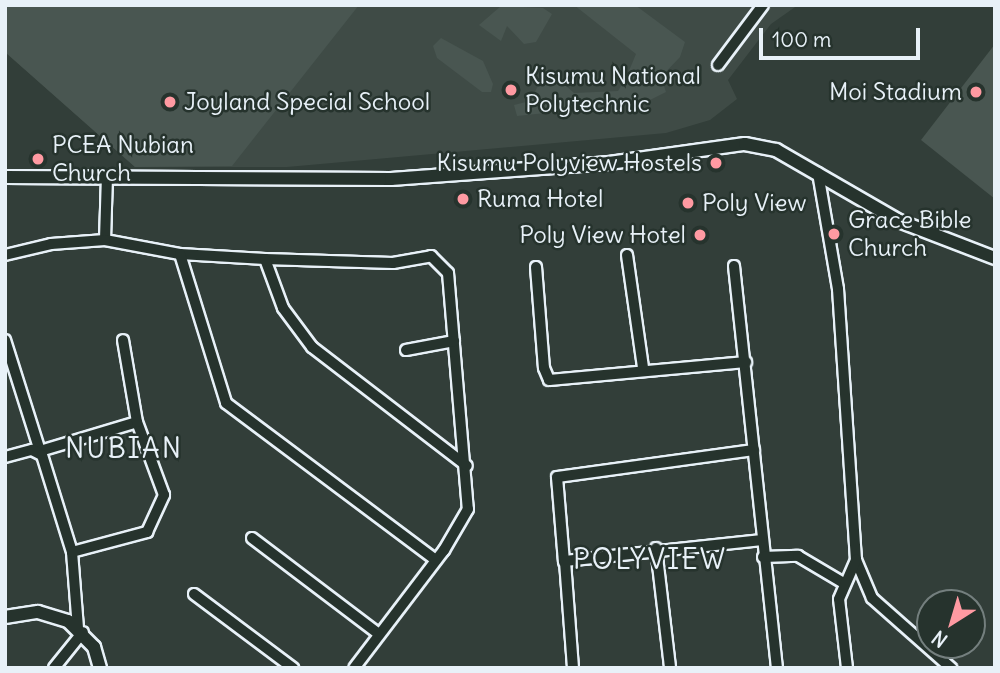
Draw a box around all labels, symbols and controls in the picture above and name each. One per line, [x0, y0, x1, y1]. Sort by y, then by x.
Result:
scale bar [762, 14, 923, 58]
text: 100 m [772, 26, 831, 53]
place label: Kisumu National Polytechnic [525, 62, 701, 118]
place label: Moi Stadium [829, 78, 962, 106]
marker: Kisumu National Polytechnic [503, 82, 519, 98]
marker: Moi Stadium [968, 84, 984, 100]
place label: Joyland Special School [184, 88, 430, 116]
marker: Joyland Special School [162, 94, 178, 110]
place label: PCEA Nubian Church [52, 131, 194, 187]
place label: Kisumu Polyview Hostels [437, 149, 702, 177]
marker: PCEA Nubian Church [30, 151, 46, 167]
marker: Kisumu Polyview Hostels [708, 155, 724, 171]
place label: Ruma Hotel [477, 185, 603, 213]
place label: Poly View [702, 189, 806, 217]
marker: Ruma Hotel [455, 191, 471, 207]
marker: Poly View [680, 195, 696, 211]
place label: Grace Bible Church [848, 206, 972, 262]
place label: Poly View Hotel [519, 221, 686, 249]
marker: Grace Bible Church [826, 226, 842, 242]
marker: Poly View Hotel [692, 227, 708, 243]
district label: NUBIAN [66, 431, 182, 465]
district label: POLYVIEW [574, 542, 726, 576]
north arrow [916, 589, 986, 659]
text: N [927, 626, 952, 653]

